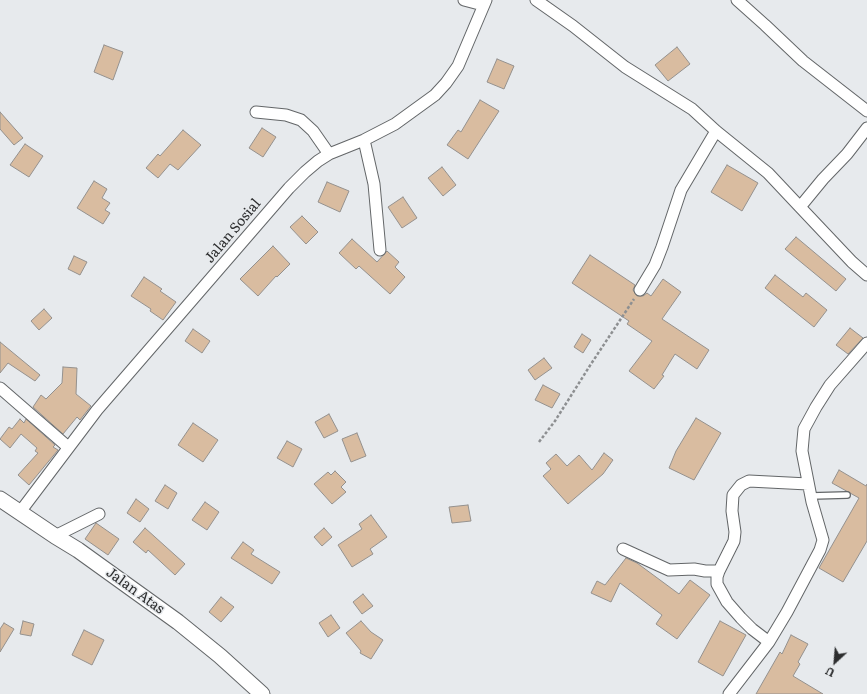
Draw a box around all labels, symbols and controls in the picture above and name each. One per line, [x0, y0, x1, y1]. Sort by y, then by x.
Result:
street label: Jalan Sosial [201, 196, 265, 266]
street label: Jalan Atas [103, 564, 167, 618]
north arrow [815, 642, 855, 682]
text: U [822, 664, 837, 682]

